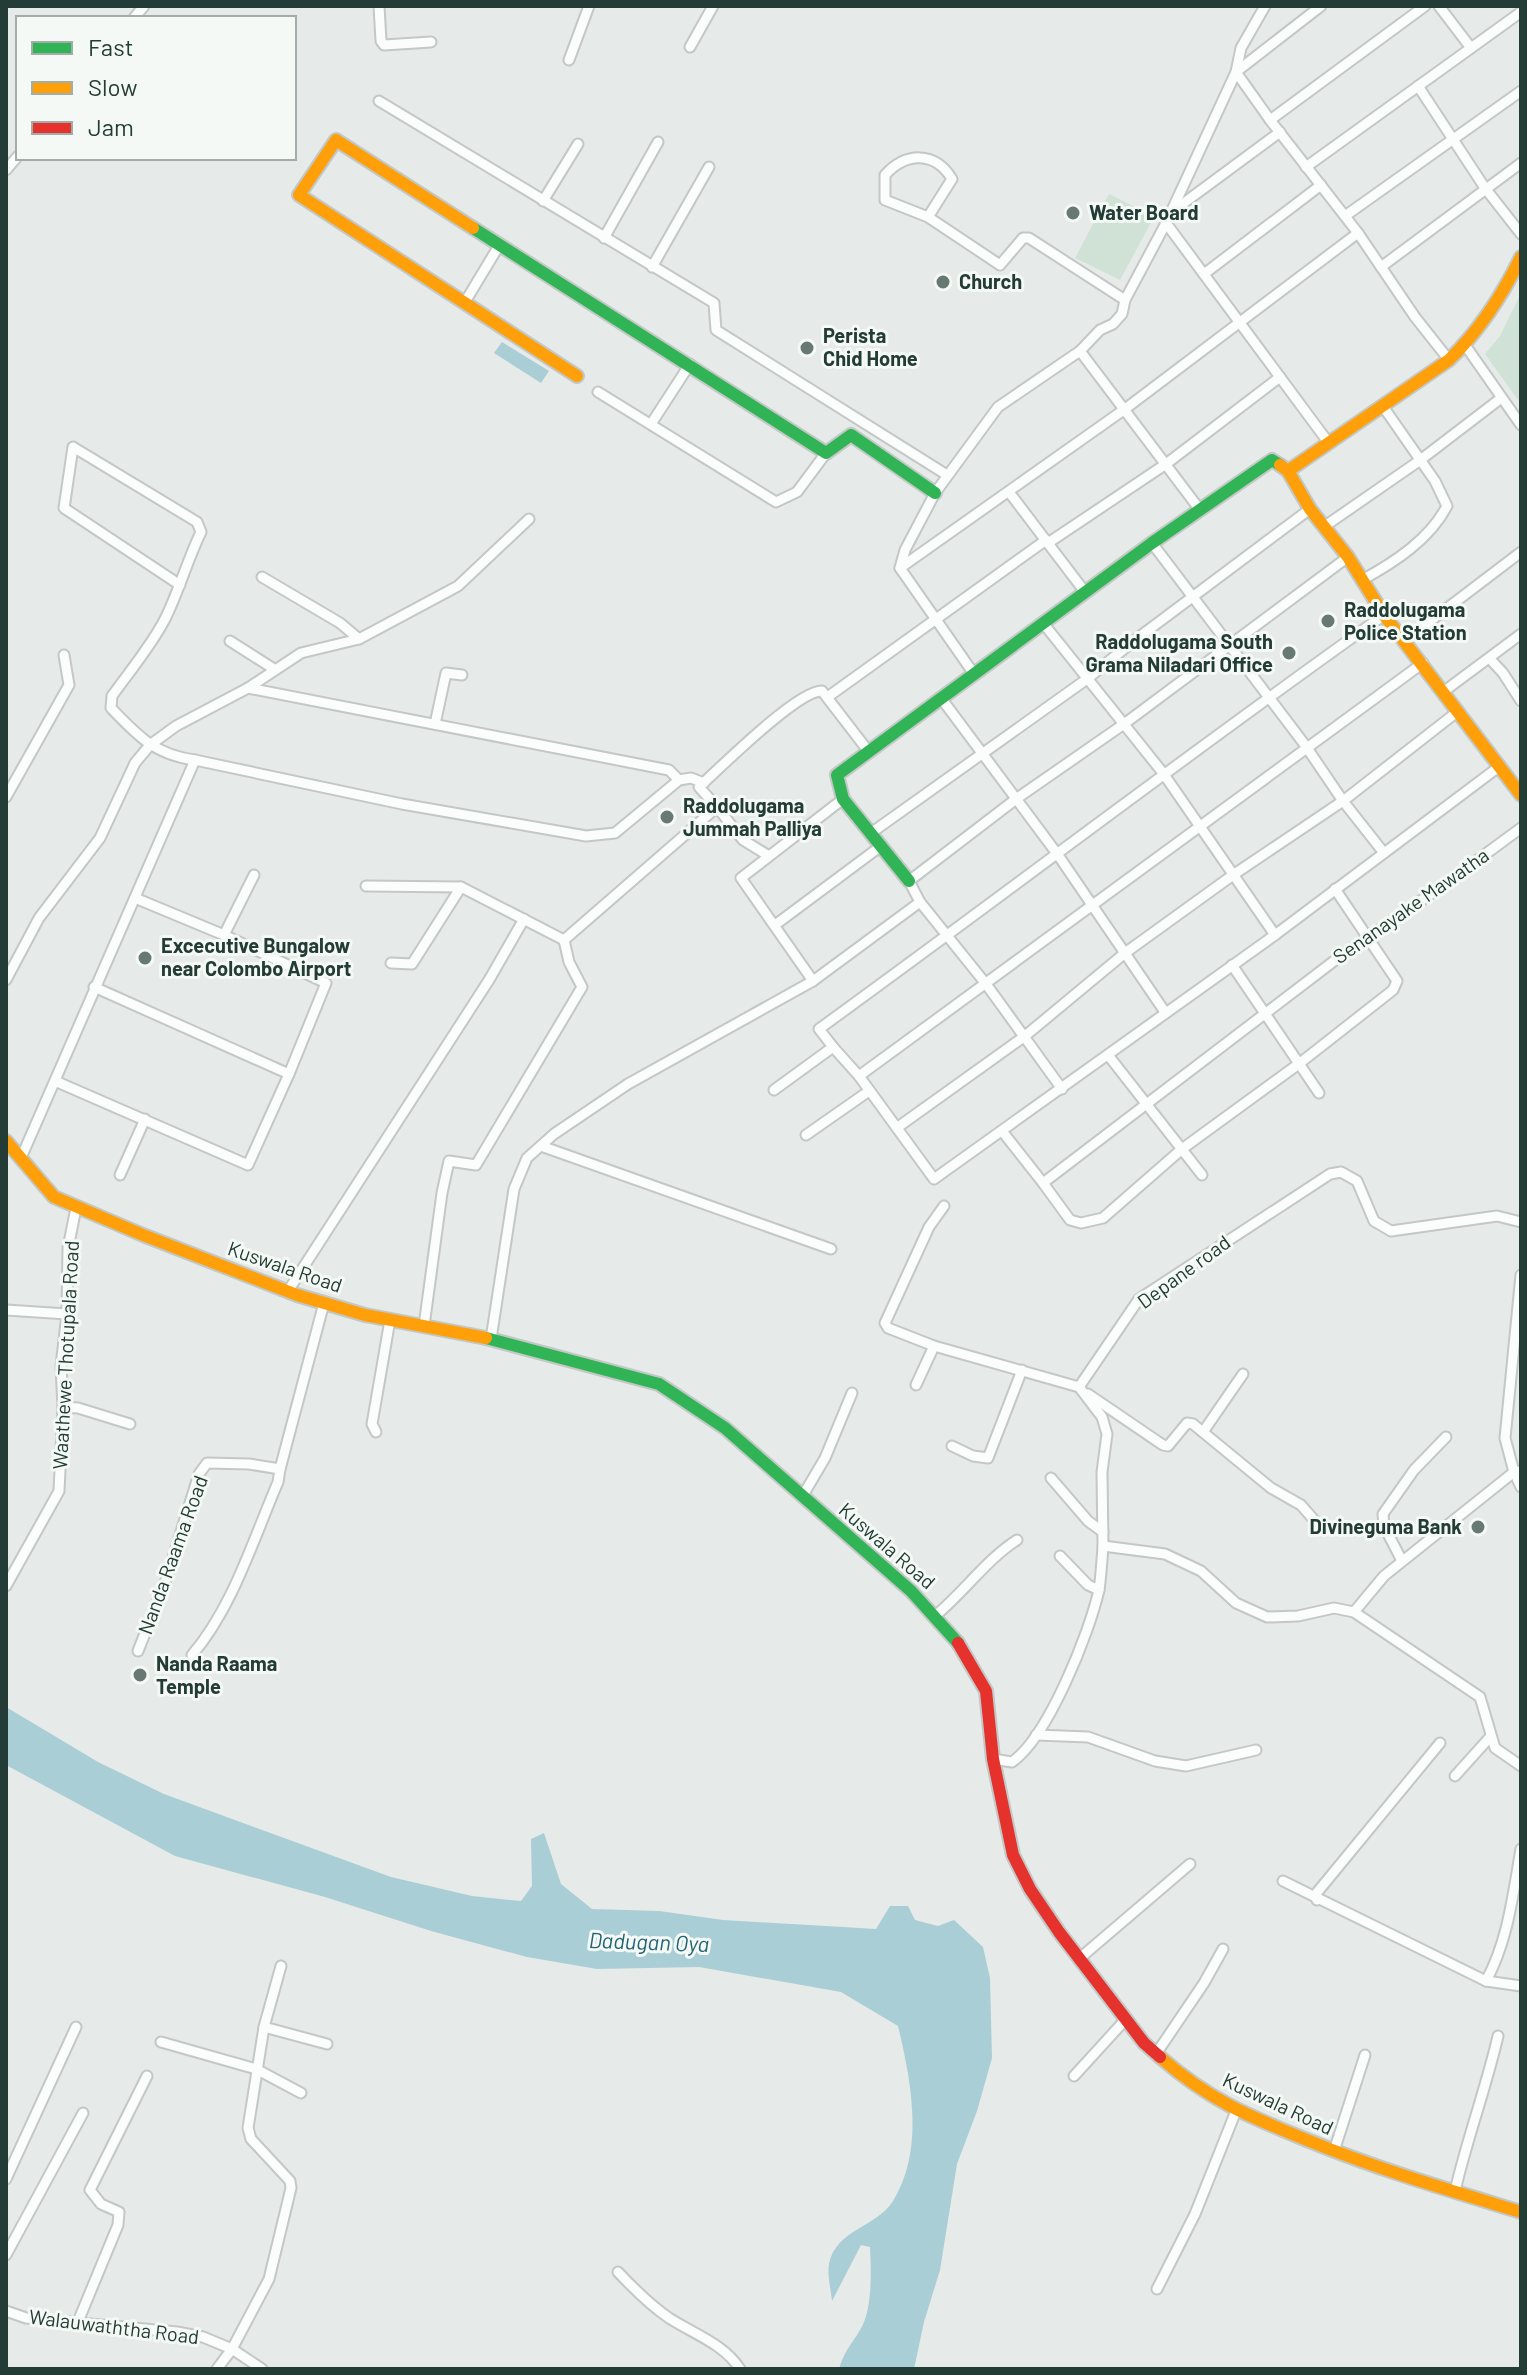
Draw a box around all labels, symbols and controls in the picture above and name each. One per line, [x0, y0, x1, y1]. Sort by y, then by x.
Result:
legend [16, 16, 296, 160]
text: Fast [88, 32, 133, 61]
text: Slow [88, 72, 137, 101]
text: Jam [88, 112, 134, 141]
place label: Water Board [1089, 200, 1199, 224]
marker: Water Board [1064, 204, 1082, 222]
place label: Church [959, 269, 1022, 293]
marker: Church [934, 273, 952, 291]
place label: Perista Chid Home [823, 323, 918, 370]
marker: Perista Chid Home [798, 339, 816, 357]
place label: Raddolugama Police Station [1344, 597, 1467, 644]
marker: Raddolugama Police Station [1319, 612, 1337, 630]
place label: Raddolugama South Grama Niladari Office [1086, 629, 1273, 676]
marker: Raddolugama South Grama Niladari Office [1280, 644, 1298, 662]
place label: Raddolugama Jummah Palliya [683, 793, 822, 840]
marker: Raddolugama Jummah Palliya [658, 808, 676, 826]
street label: Senanayake Mawatha [1328, 842, 1493, 968]
place label: Excecutive Bungalow near Colombo Airport [161, 933, 351, 980]
marker: Excecutive Bungalow near Colombo Airport [136, 949, 154, 967]
street label: Depane road [1132, 1230, 1234, 1313]
street label: Kuswala Road [225, 1235, 346, 1297]
street label: Waathewe Thotupala Road [47, 1240, 83, 1470]
street label: Nanda Raama Road [132, 1472, 212, 1637]
street label: Kuswala Road [835, 1497, 941, 1593]
place label: Divineguma Bank [1309, 1514, 1462, 1538]
marker: Divineguma Bank [1469, 1518, 1487, 1536]
place label: Nanda Raama Temple [156, 1651, 277, 1698]
marker: Nanda Raama Temple [131, 1666, 149, 1684]
water label: Dadugan Oya [588, 1926, 710, 1956]
street label: Kuswala Road [1219, 2067, 1338, 2139]
street label: Walauwaththa Road [28, 2304, 201, 2348]

